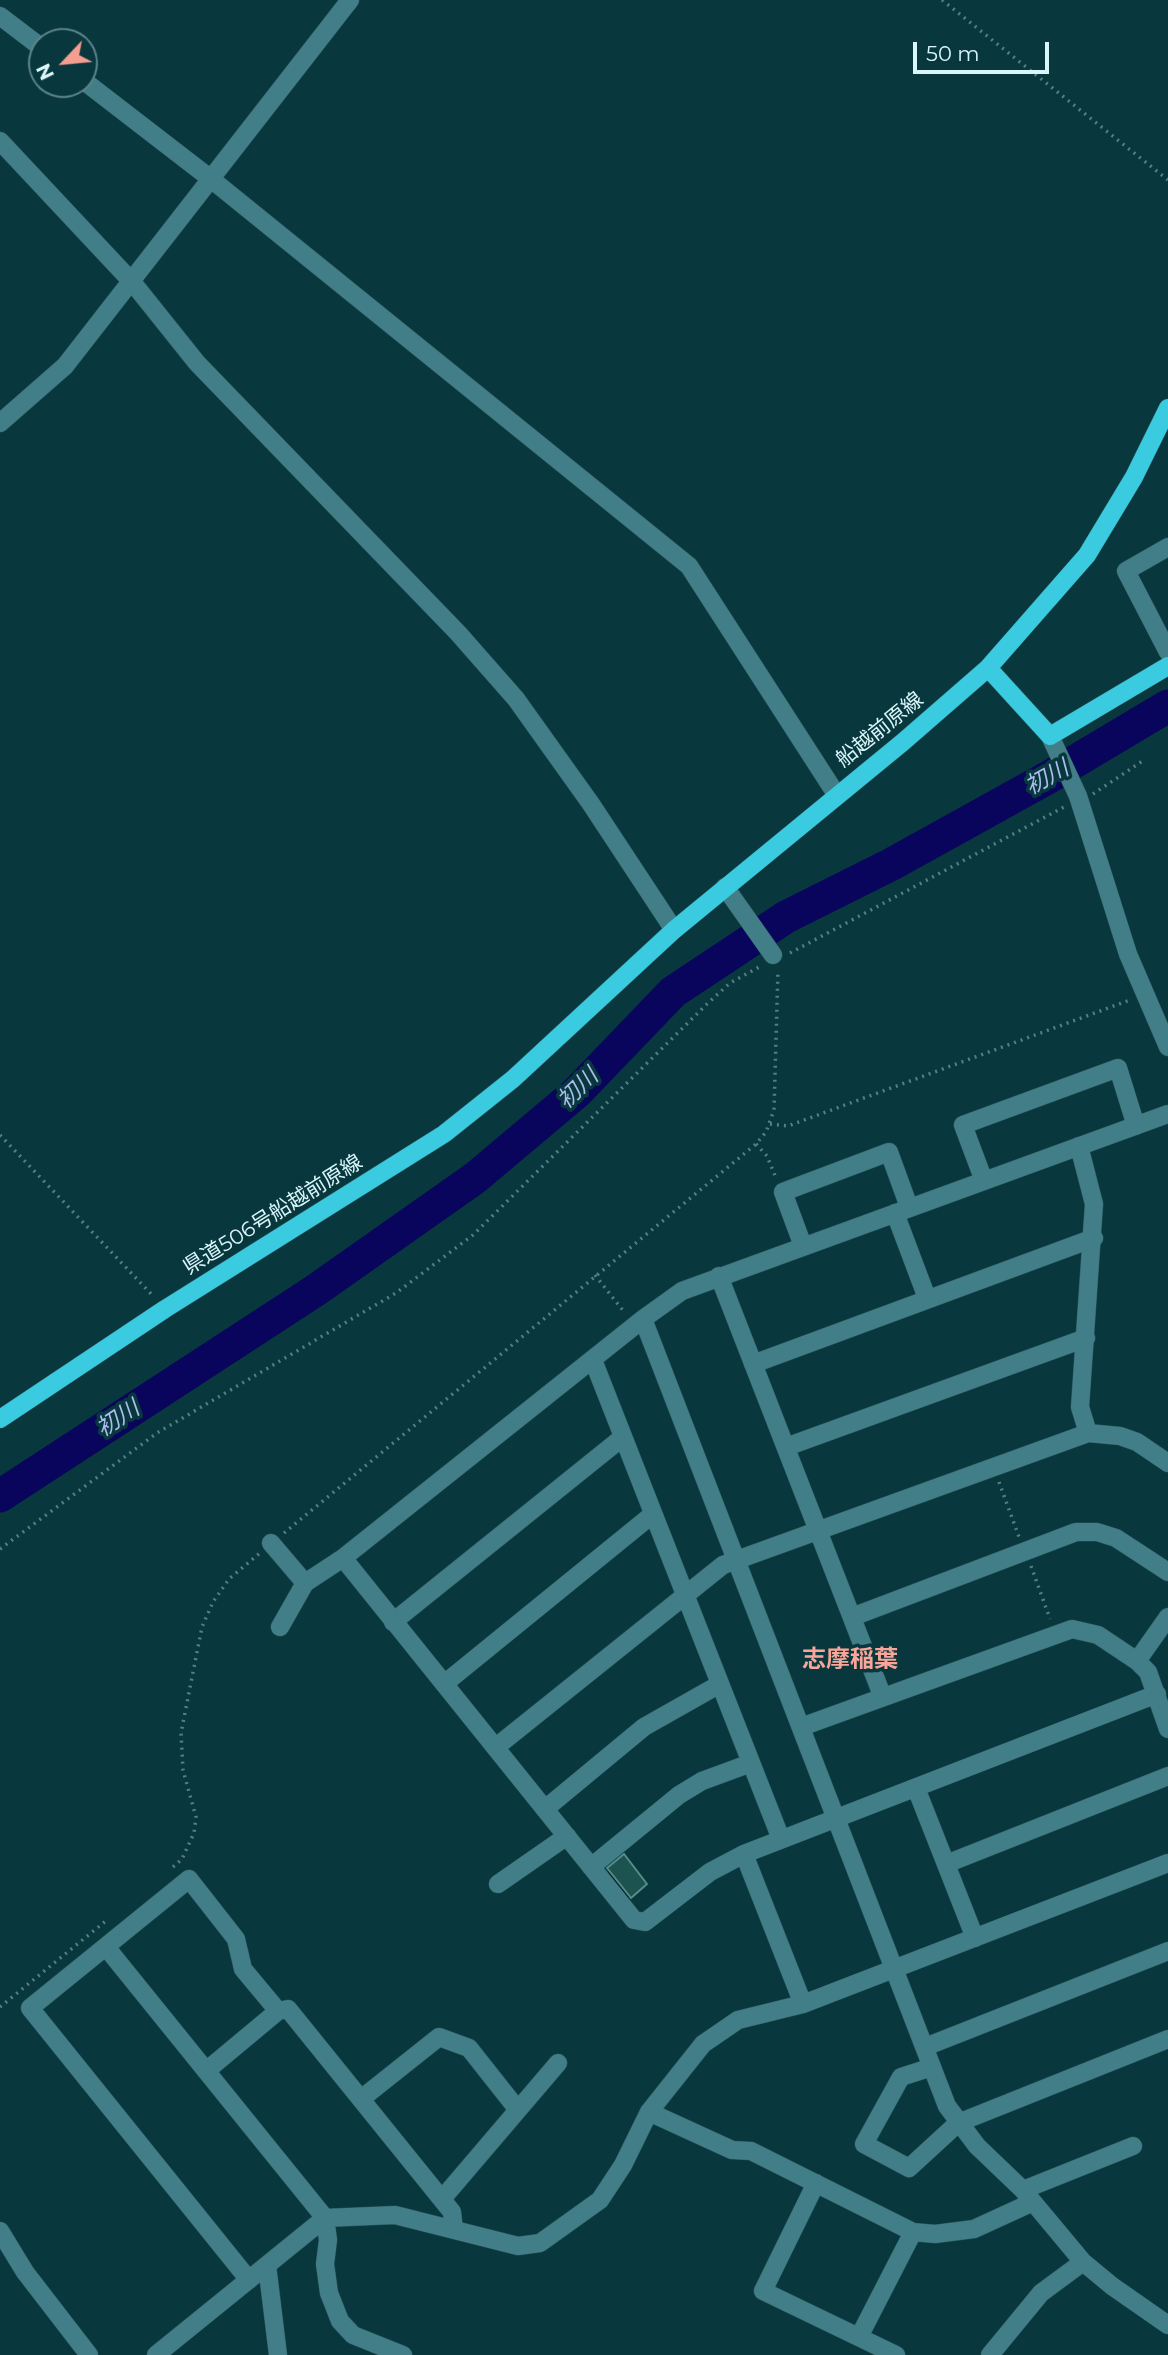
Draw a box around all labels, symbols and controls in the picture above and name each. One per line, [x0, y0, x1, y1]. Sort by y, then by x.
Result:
north arrow [28, 28, 98, 98]
scale bar [916, 28, 1052, 72]
text: 50 m [926, 41, 980, 66]
text: N [32, 60, 59, 83]
street label: 船越前原線 [831, 687, 929, 773]
water label: 初川 [1020, 755, 1074, 801]
water label: 初川 [552, 1063, 604, 1115]
street label: 県道506号船越前原線 [179, 1150, 367, 1280]
water label: 初川 [91, 1395, 145, 1443]
district label: 志摩稲葉 [802, 1646, 898, 1674]

